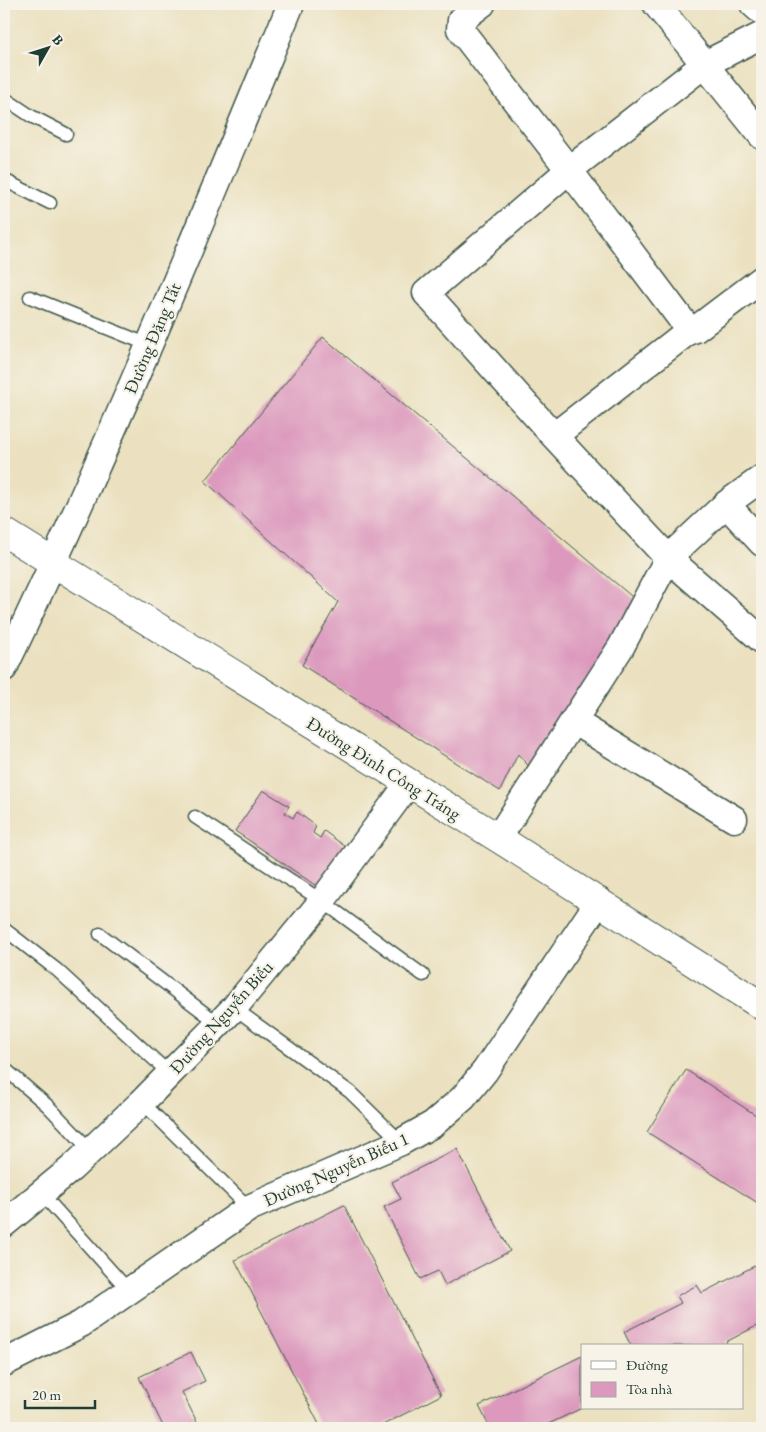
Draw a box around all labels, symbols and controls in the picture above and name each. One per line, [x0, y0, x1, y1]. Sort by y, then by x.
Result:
north arrow [22, 22, 72, 72]
text: B [48, 31, 68, 49]
street label: Đường Đặng Tất [118, 279, 186, 397]
street label: Đường Đinh Công Tráng [303, 711, 465, 825]
street label: Đường Nguyễn Biểu [164, 955, 278, 1078]
street label: Đường Nguyễn Biểu 1 [260, 1127, 412, 1211]
legend [581, 1344, 744, 1410]
text: Đường [626, 1355, 668, 1374]
scale bar [25, 1377, 95, 1409]
text: Tòa nhà [626, 1379, 672, 1398]
text: 20 m [32, 1385, 61, 1404]

